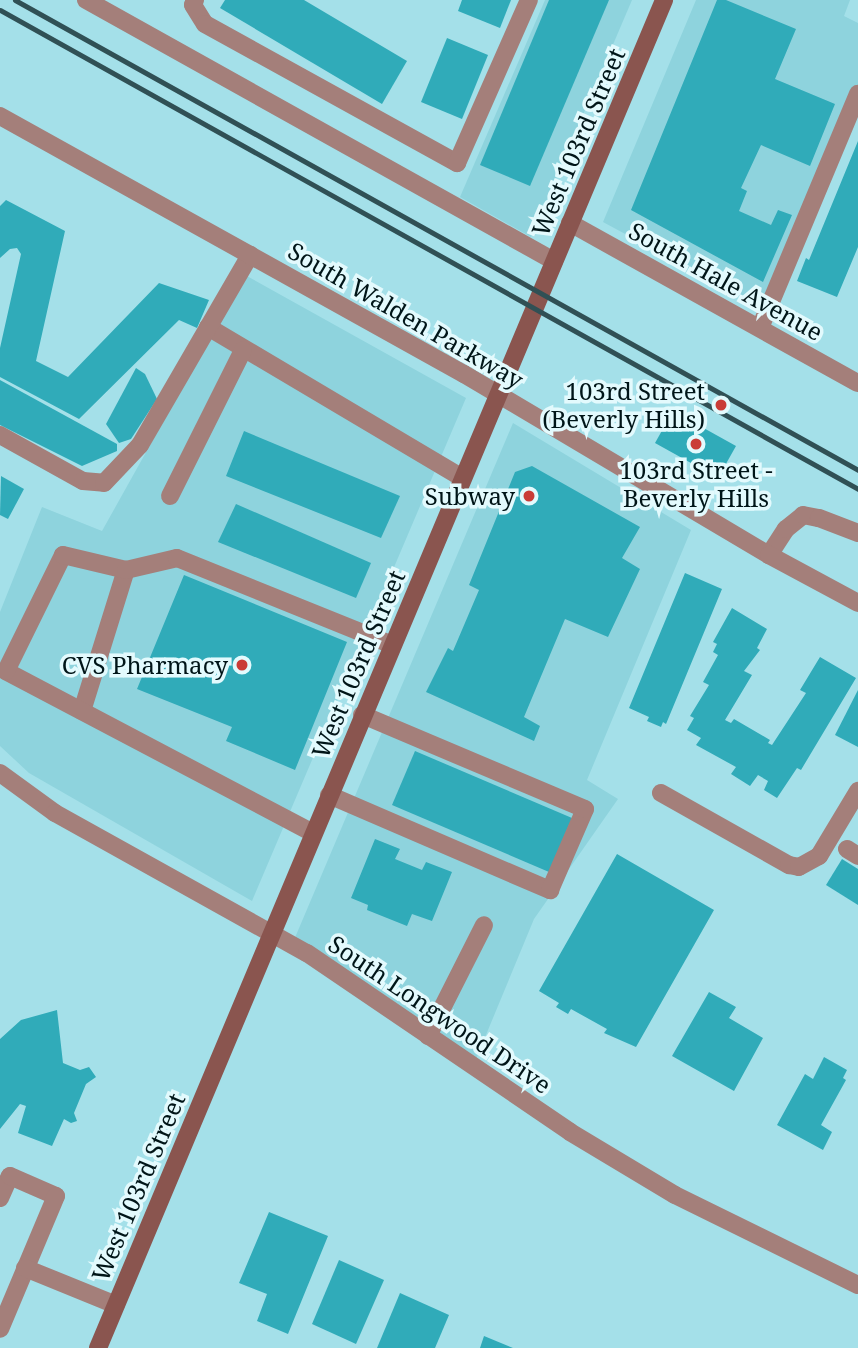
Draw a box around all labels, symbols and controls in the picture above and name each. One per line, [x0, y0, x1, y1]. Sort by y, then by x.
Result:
street label: West 103rd Street [525, 44, 631, 240]
street label: South Hale Avenue [624, 216, 828, 346]
street label: South Walden Parkway [283, 236, 529, 394]
place label: 103rd Street (Beverly Hills) [542, 377, 705, 433]
marker: 103rd Street (Beverly Hills) [711, 395, 731, 415]
marker: 103rd Street - Beverly Hills [688, 436, 704, 452]
place label: 103rd Street - Beverly Hills [619, 456, 773, 512]
place label: Subway [425, 482, 515, 510]
marker: Subway [521, 488, 537, 504]
street label: West 103rd Street [305, 566, 411, 762]
place label: CVS Pharmacy [62, 651, 228, 679]
marker: CVS Pharmacy [234, 657, 250, 673]
street label: South Longwood Drive [323, 929, 557, 1099]
street label: West 103rd Street [85, 1089, 191, 1285]

